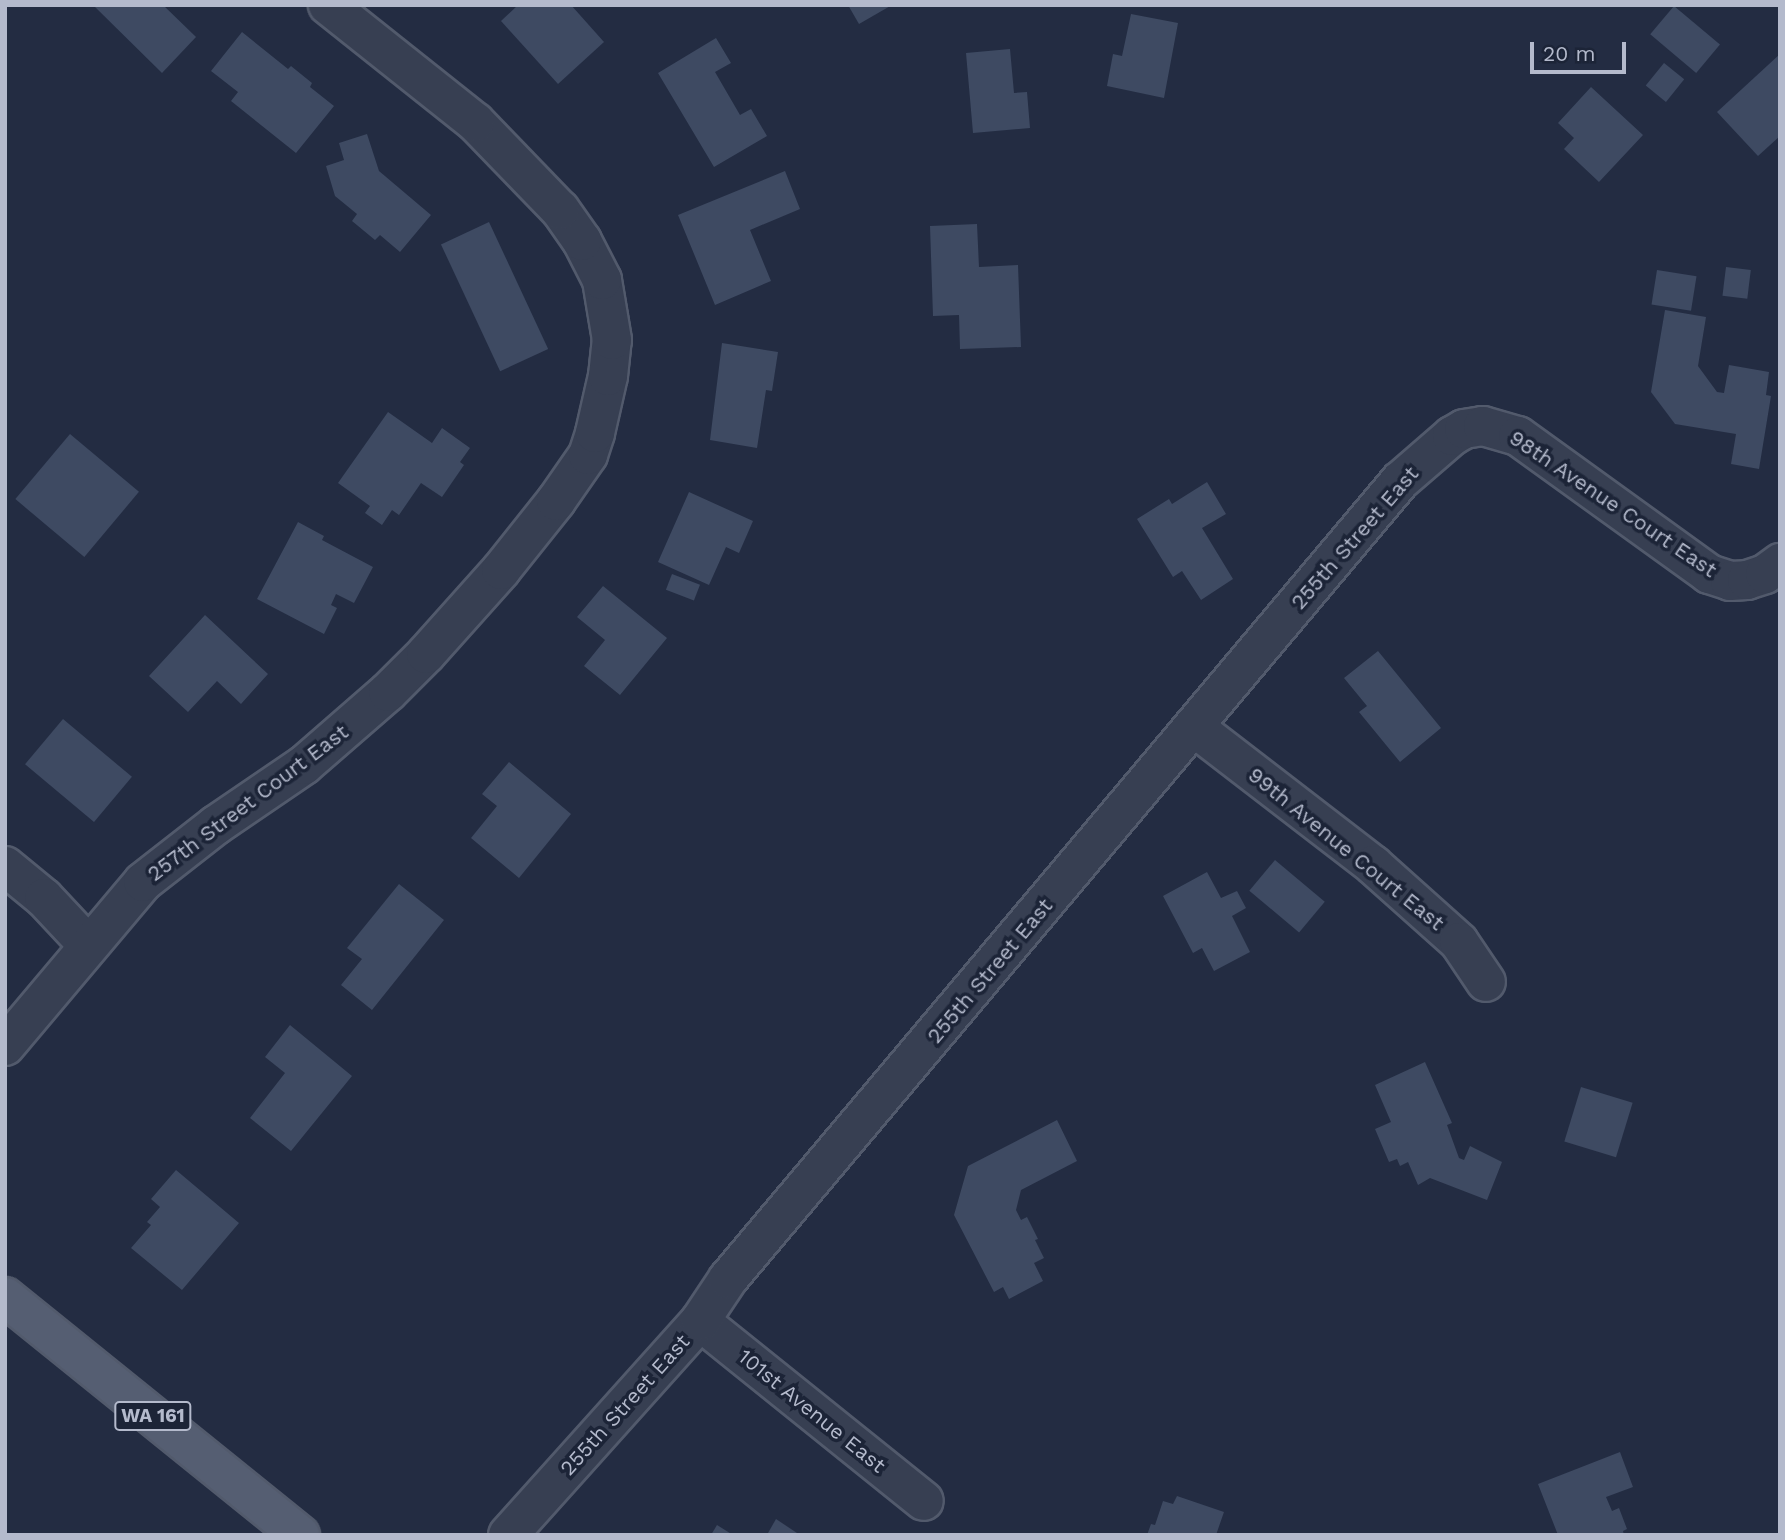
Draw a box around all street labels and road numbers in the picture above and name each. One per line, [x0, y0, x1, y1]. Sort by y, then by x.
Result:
street label: 98th Avenue Court East [1504, 425, 1722, 583]
street label: 255th Street East [1286, 461, 1424, 615]
street label: 257th Street Court East [143, 719, 353, 887]
street label: 99th Avenue Court East [1243, 762, 1449, 936]
street label: 255th Street East [922, 894, 1058, 1048]
street label: 255th Street East [555, 1329, 695, 1481]
street label: 101st Avenue East [733, 1344, 891, 1478]
road number: WA 161 [113, 1400, 193, 1432]

